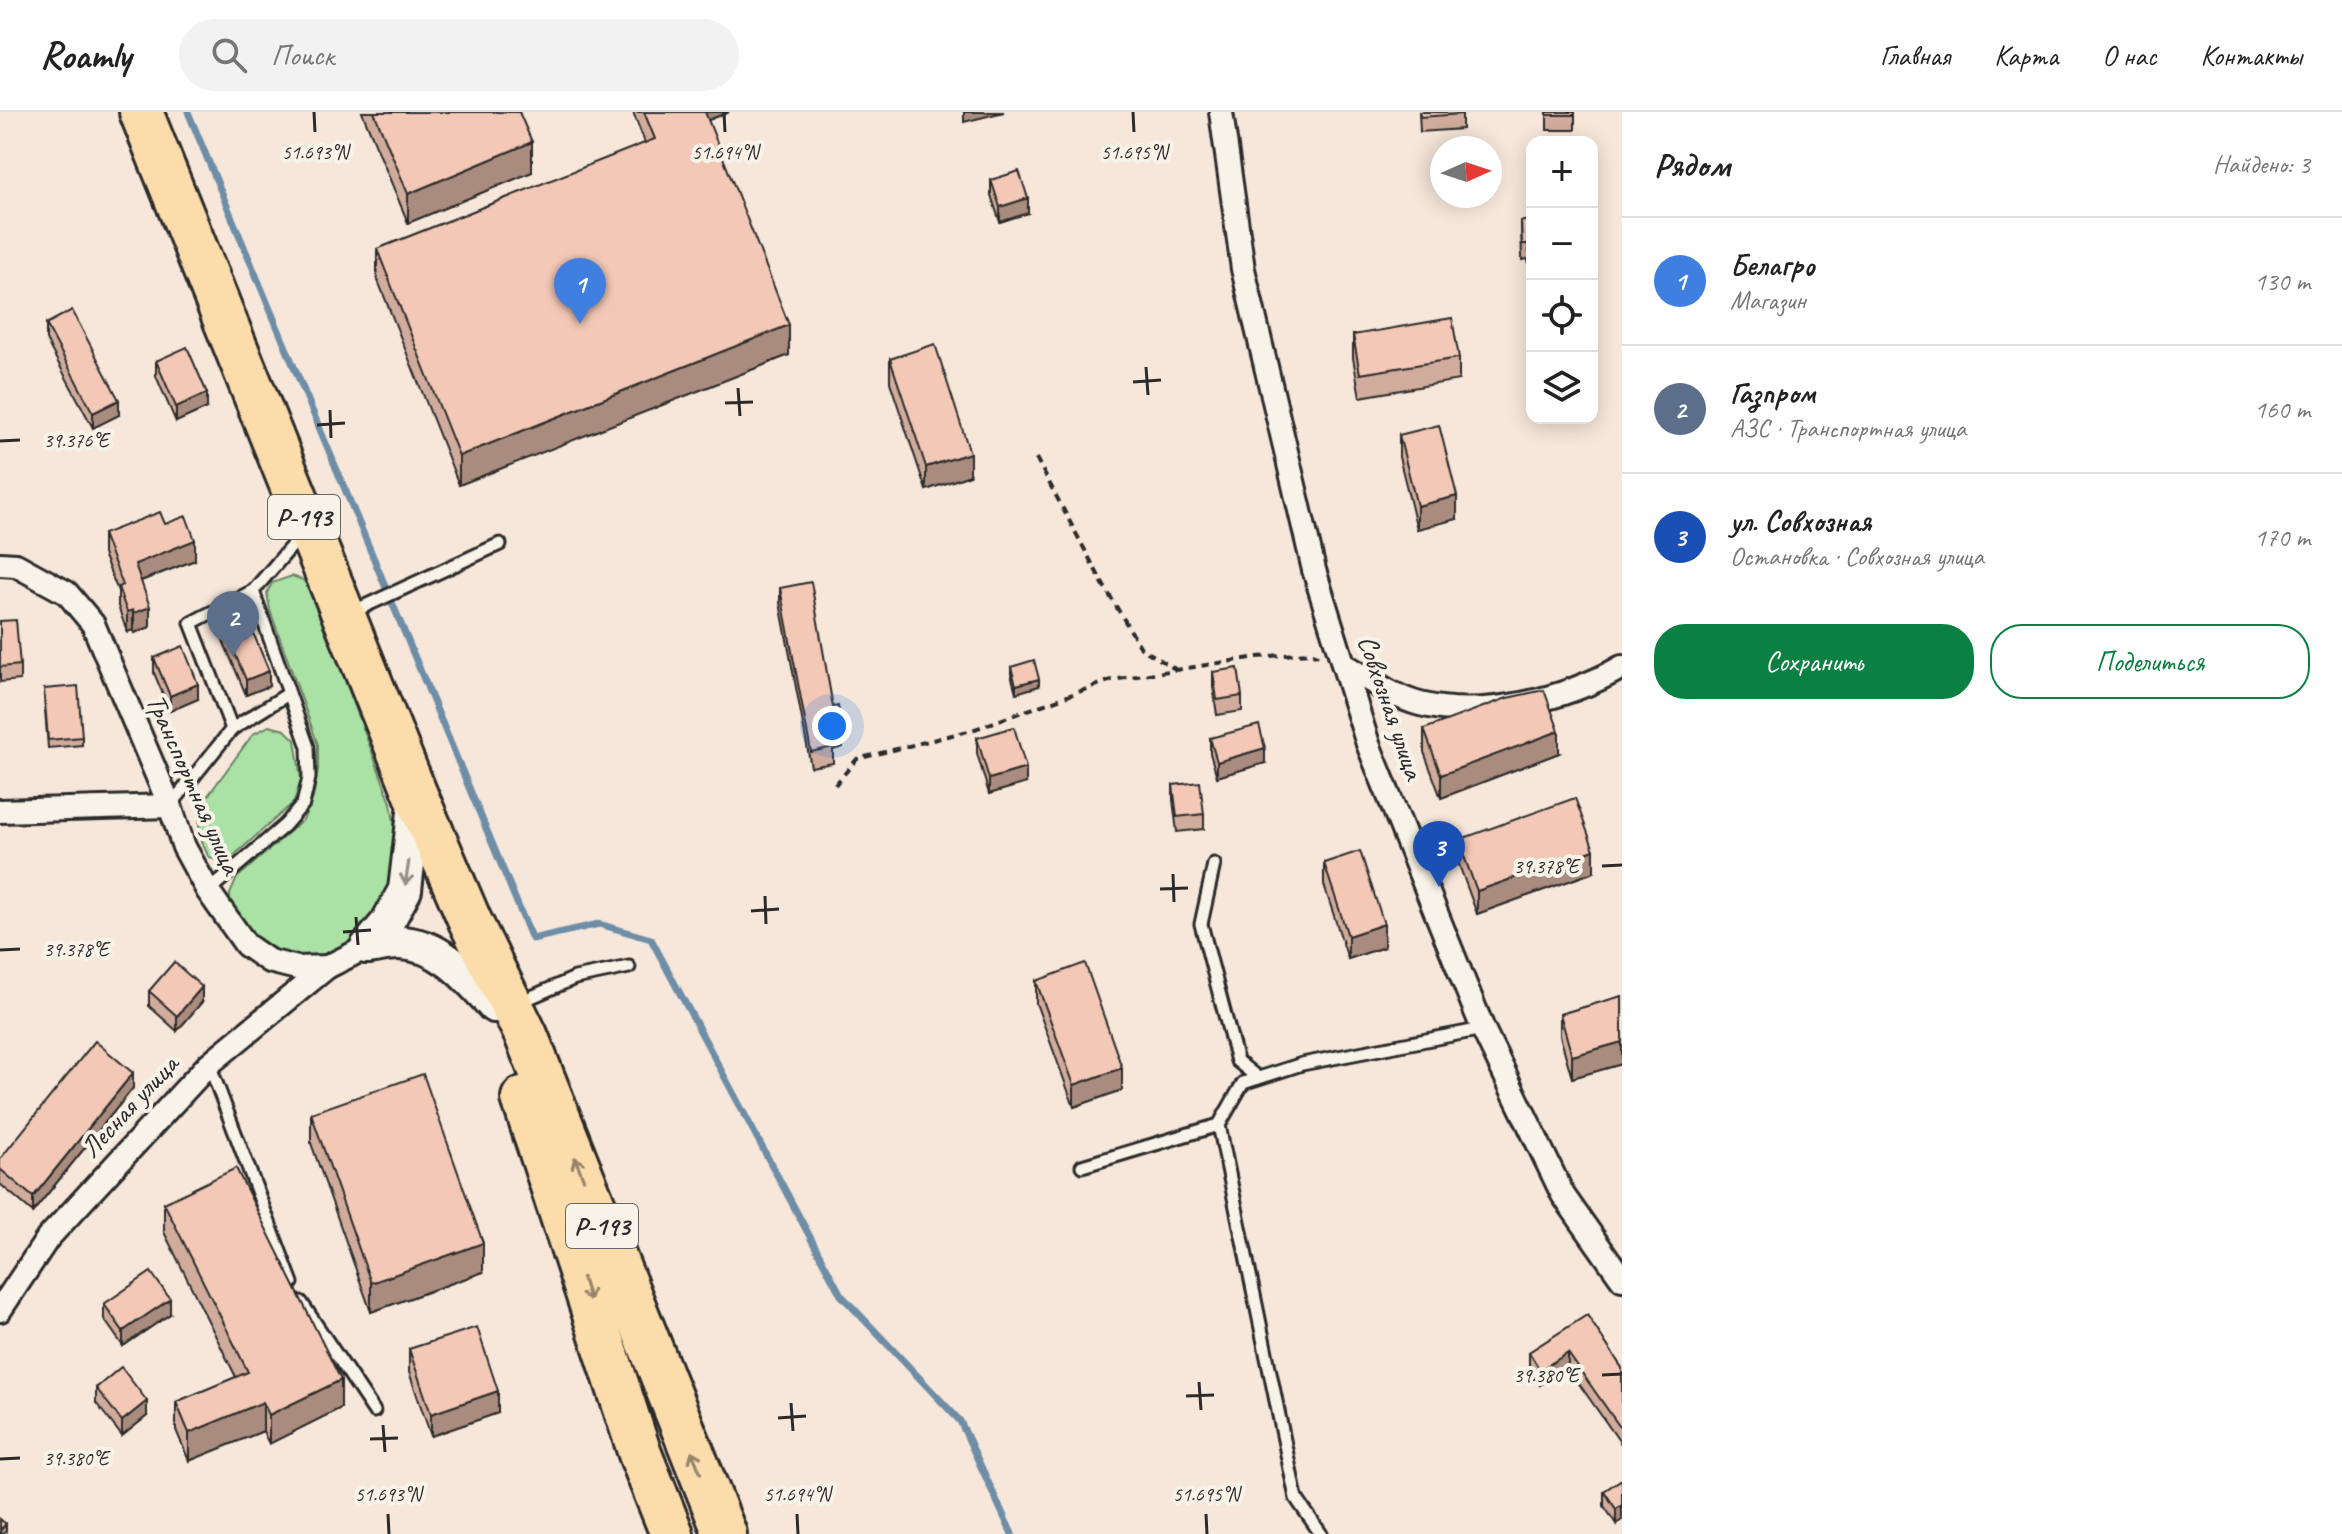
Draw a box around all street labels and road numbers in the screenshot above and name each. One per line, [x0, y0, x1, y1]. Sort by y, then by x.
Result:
road number: Р-193 [268, 495, 340, 539]
street label: Совхозная улица [1350, 630, 1433, 785]
street label: Транспортная улица [139, 689, 250, 881]
street label: Лесная улица [73, 1045, 187, 1165]
road number: Р-193 [566, 1204, 638, 1248]

